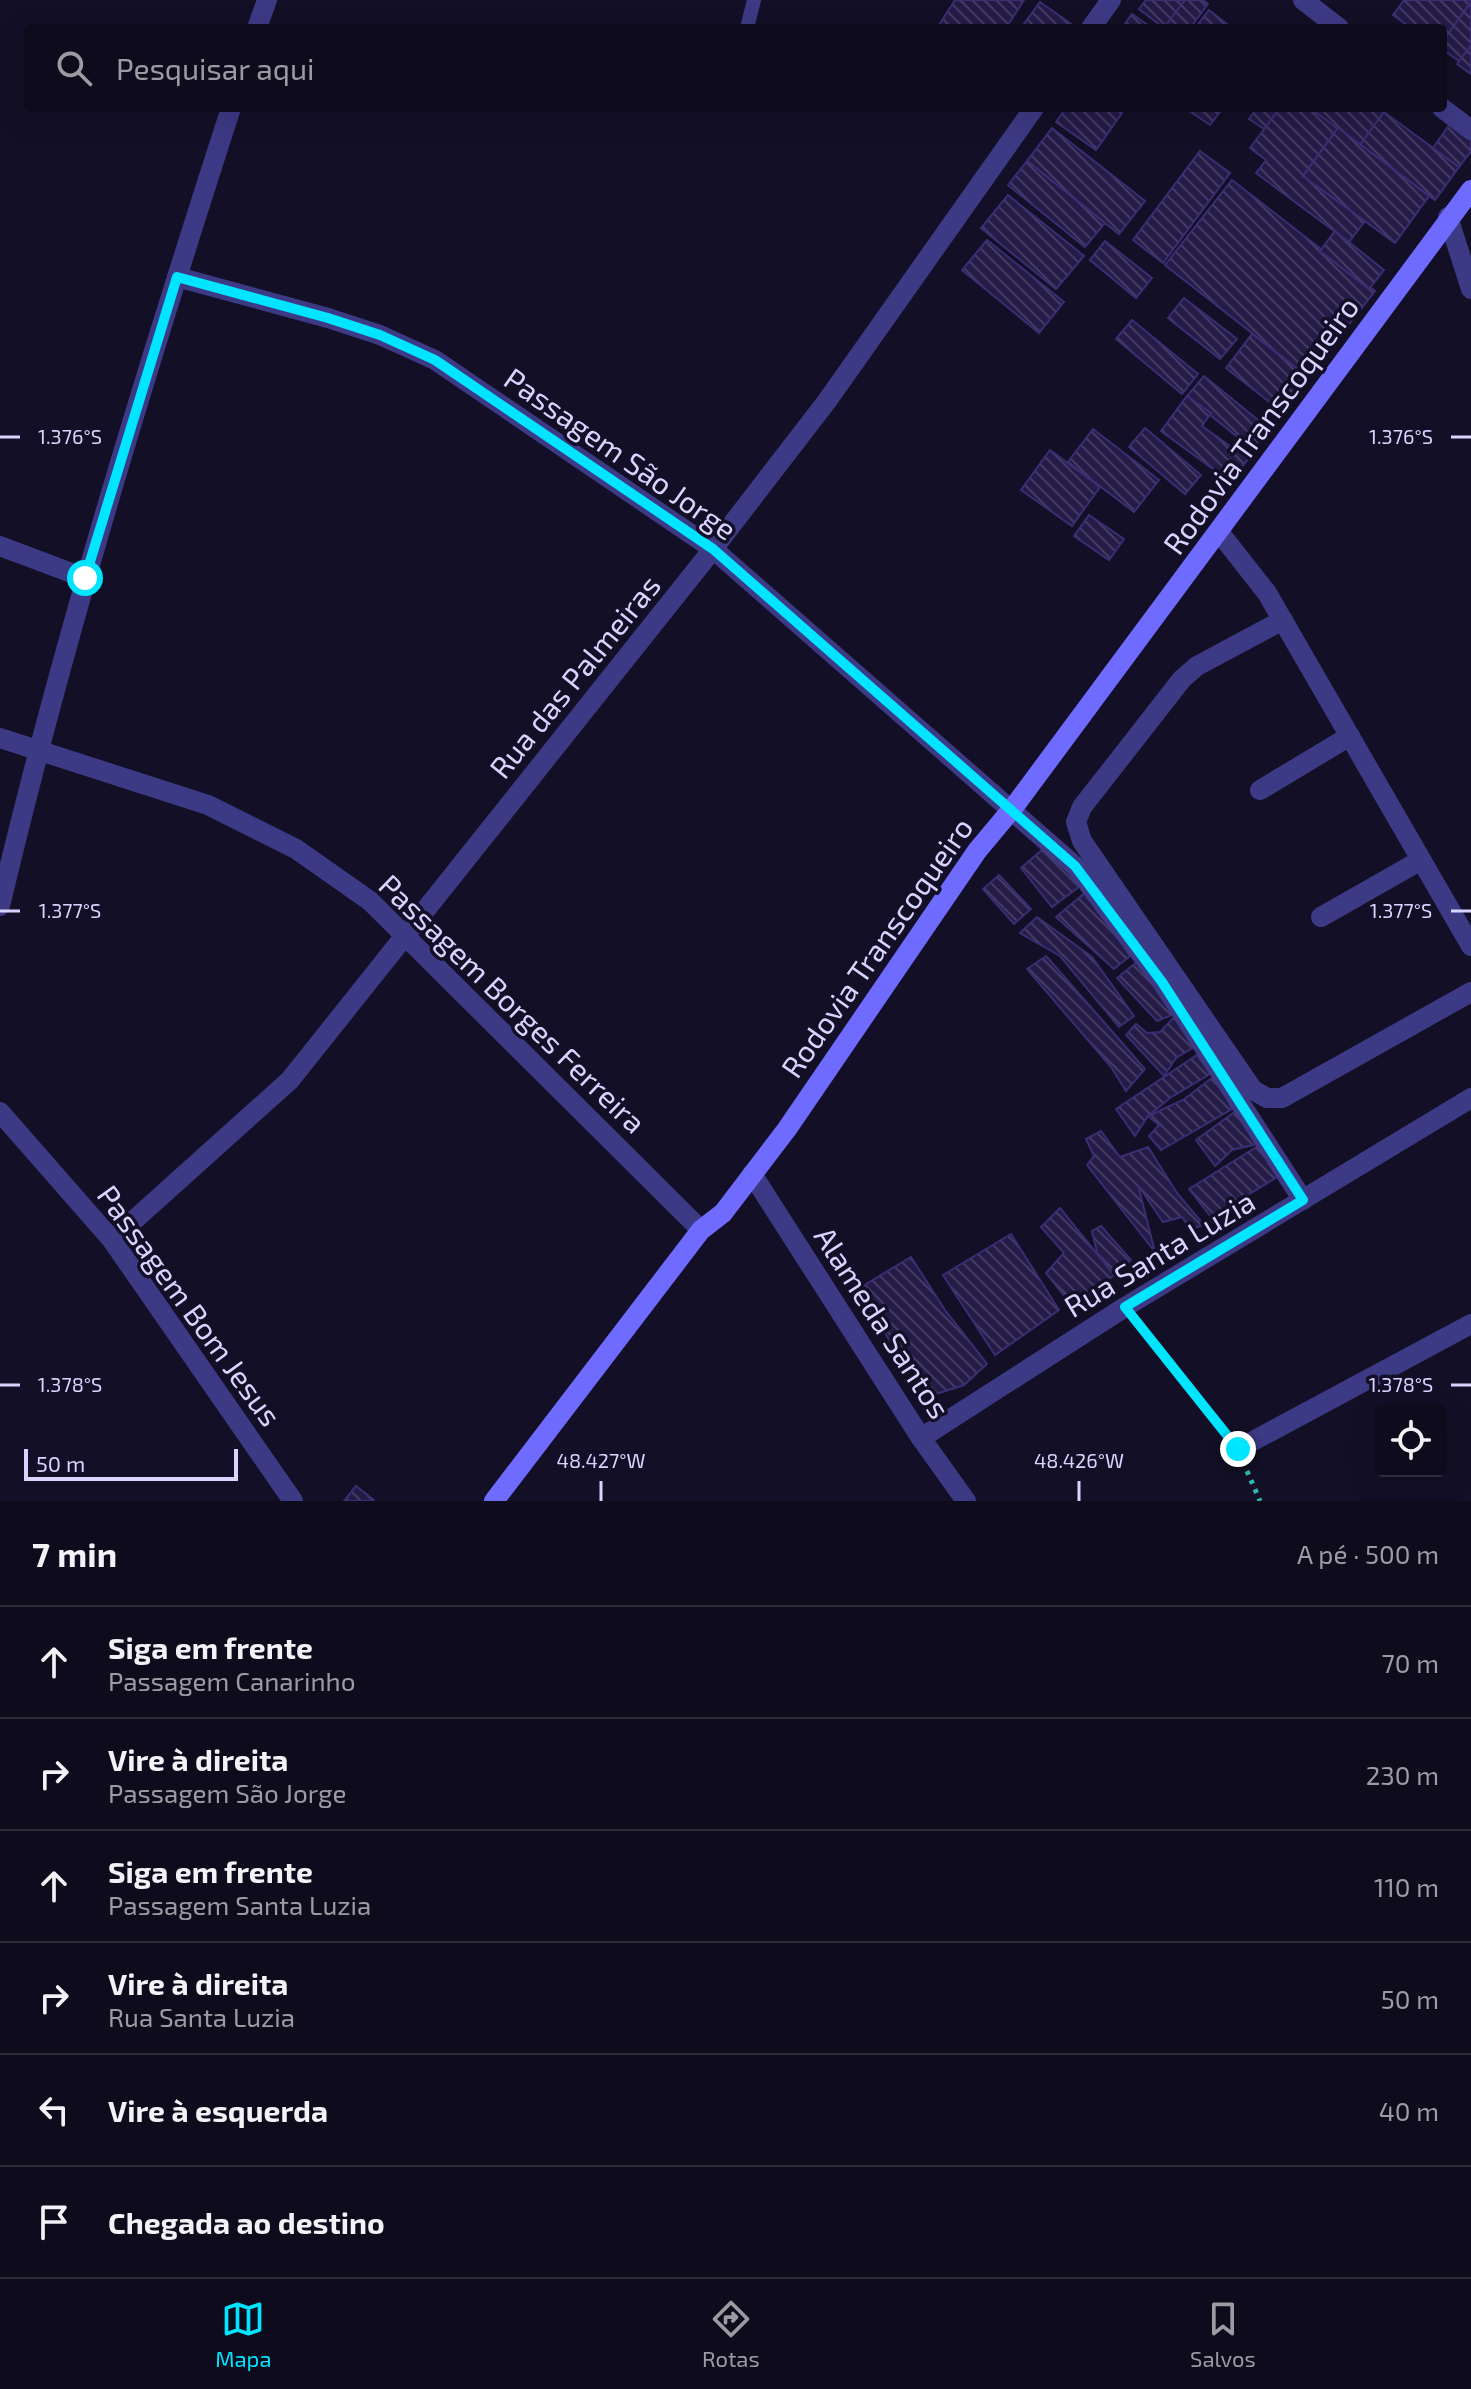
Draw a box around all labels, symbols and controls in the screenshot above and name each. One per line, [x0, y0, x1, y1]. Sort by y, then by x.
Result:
search box [24, 24, 1447, 112]
icon: search [52, 46, 96, 90]
text: Pesquisar aqui [116, 50, 314, 86]
street label: Rodovia Transcoqueiro [1155, 289, 1365, 561]
street label: Passagem São Jorge [498, 359, 744, 547]
text: 1.376°S [38, 424, 102, 448]
text: 1.376°S [1369, 424, 1433, 448]
route start [67, 560, 103, 596]
street label: Rua das Palmeiras [481, 567, 667, 785]
street label: Rodovia Transcoqueiro [773, 810, 979, 1084]
street label: Passagem Borges Ferreira [372, 866, 654, 1140]
text: 1.377°S [39, 898, 101, 922]
text: 1.377°S [1370, 898, 1432, 922]
street label: Passagem Bom Jesus [91, 1178, 289, 1432]
street label: Rua Santa Luzia [1057, 1182, 1261, 1324]
street label: Alameda Santos [808, 1219, 958, 1425]
text: 1.378°S [38, 1372, 102, 1396]
text: 1.378°S [1369, 1372, 1433, 1396]
map controls [1375, 1405, 1447, 1477]
button: locate [1375, 1405, 1447, 1477]
route end [1220, 1431, 1256, 1467]
scale bar [24, 1445, 238, 1481]
text: 48.427°W [557, 1448, 645, 1472]
text: 48.426°W [1034, 1448, 1124, 1472]
text: 50 m [36, 1450, 85, 1476]
text: 7 min [32, 1533, 117, 1574]
text: A pé · 500 m [1297, 1538, 1439, 1569]
text: Siga em frente [108, 1629, 313, 1665]
icon: ahead [32, 1640, 76, 1684]
text: 70 m [1381, 1647, 1439, 1678]
text: Passagem Canarinho [108, 1665, 355, 1696]
text: Vire à direita [108, 1741, 288, 1777]
icon: right [32, 1752, 76, 1796]
text: 230 m [1366, 1759, 1439, 1790]
text: Passagem São Jorge [108, 1777, 346, 1808]
text: Siga em frente [108, 1853, 313, 1889]
icon: ahead [32, 1864, 76, 1908]
text: 110 m [1374, 1871, 1439, 1902]
text: Passagem Santa Luzia [108, 1889, 371, 1920]
text: Vire à direita [108, 1965, 288, 2001]
icon: right [32, 1976, 76, 2020]
text: 50 m [1381, 1983, 1439, 2014]
text: Rua Santa Luzia [108, 2001, 295, 2032]
icon: left [32, 2088, 76, 2132]
text: Vire à esquerda [108, 2092, 328, 2128]
text: 40 m [1379, 2095, 1439, 2126]
icon: arrive [32, 2200, 76, 2244]
text: Chegada ao destino [108, 2204, 385, 2240]
tab: Mapa [215, 2297, 271, 2371]
tab: Rotas [702, 2297, 760, 2371]
tab: Salvos [1190, 2297, 1256, 2371]

